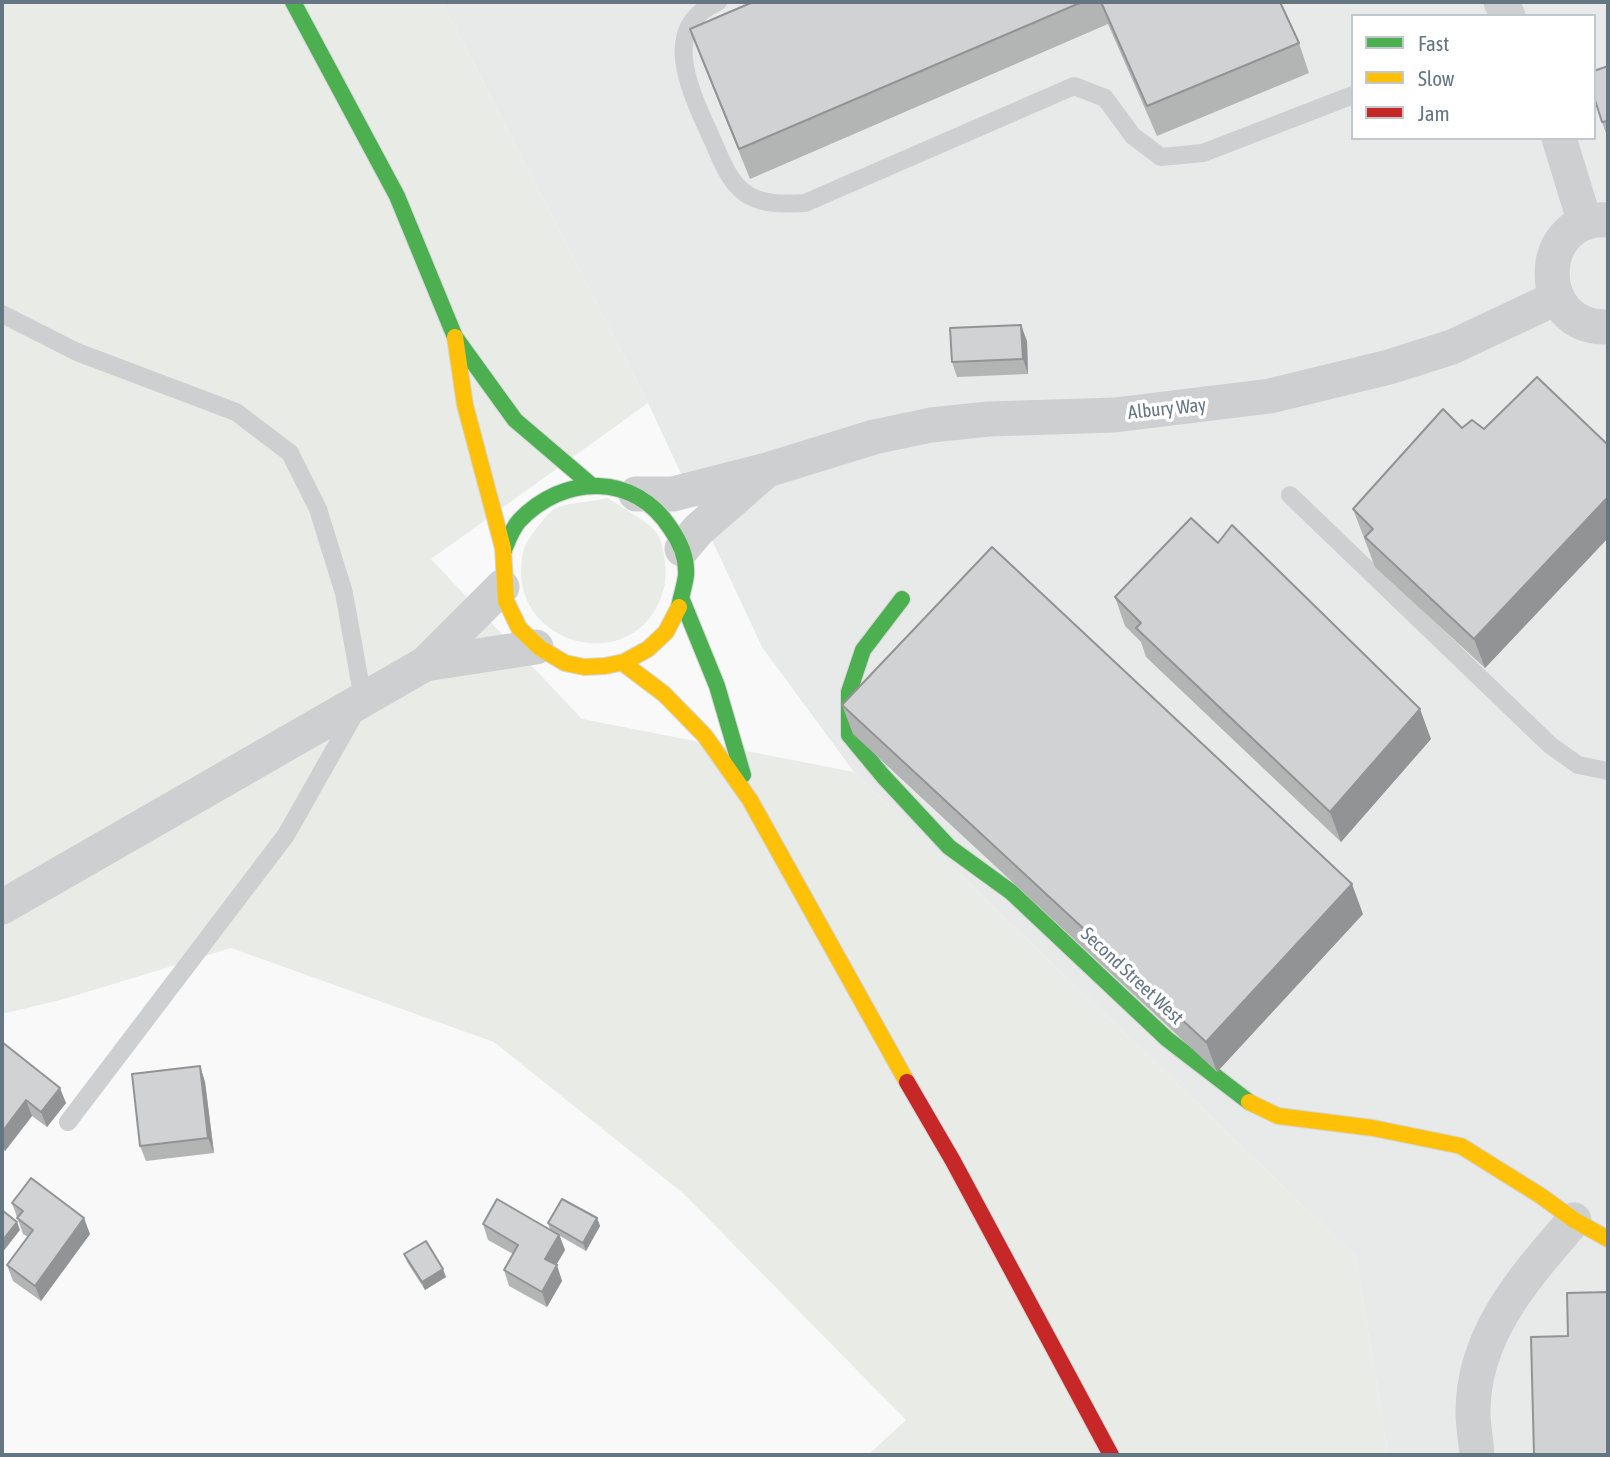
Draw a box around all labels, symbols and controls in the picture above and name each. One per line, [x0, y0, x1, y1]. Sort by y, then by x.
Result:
legend [1351, 14, 1596, 140]
text: Fast [1418, 31, 1449, 55]
text: Slow [1418, 66, 1454, 90]
text: Jam [1418, 101, 1450, 125]
street label: Albury Way [1127, 394, 1207, 424]
street label: Second Street West [1076, 923, 1188, 1029]

